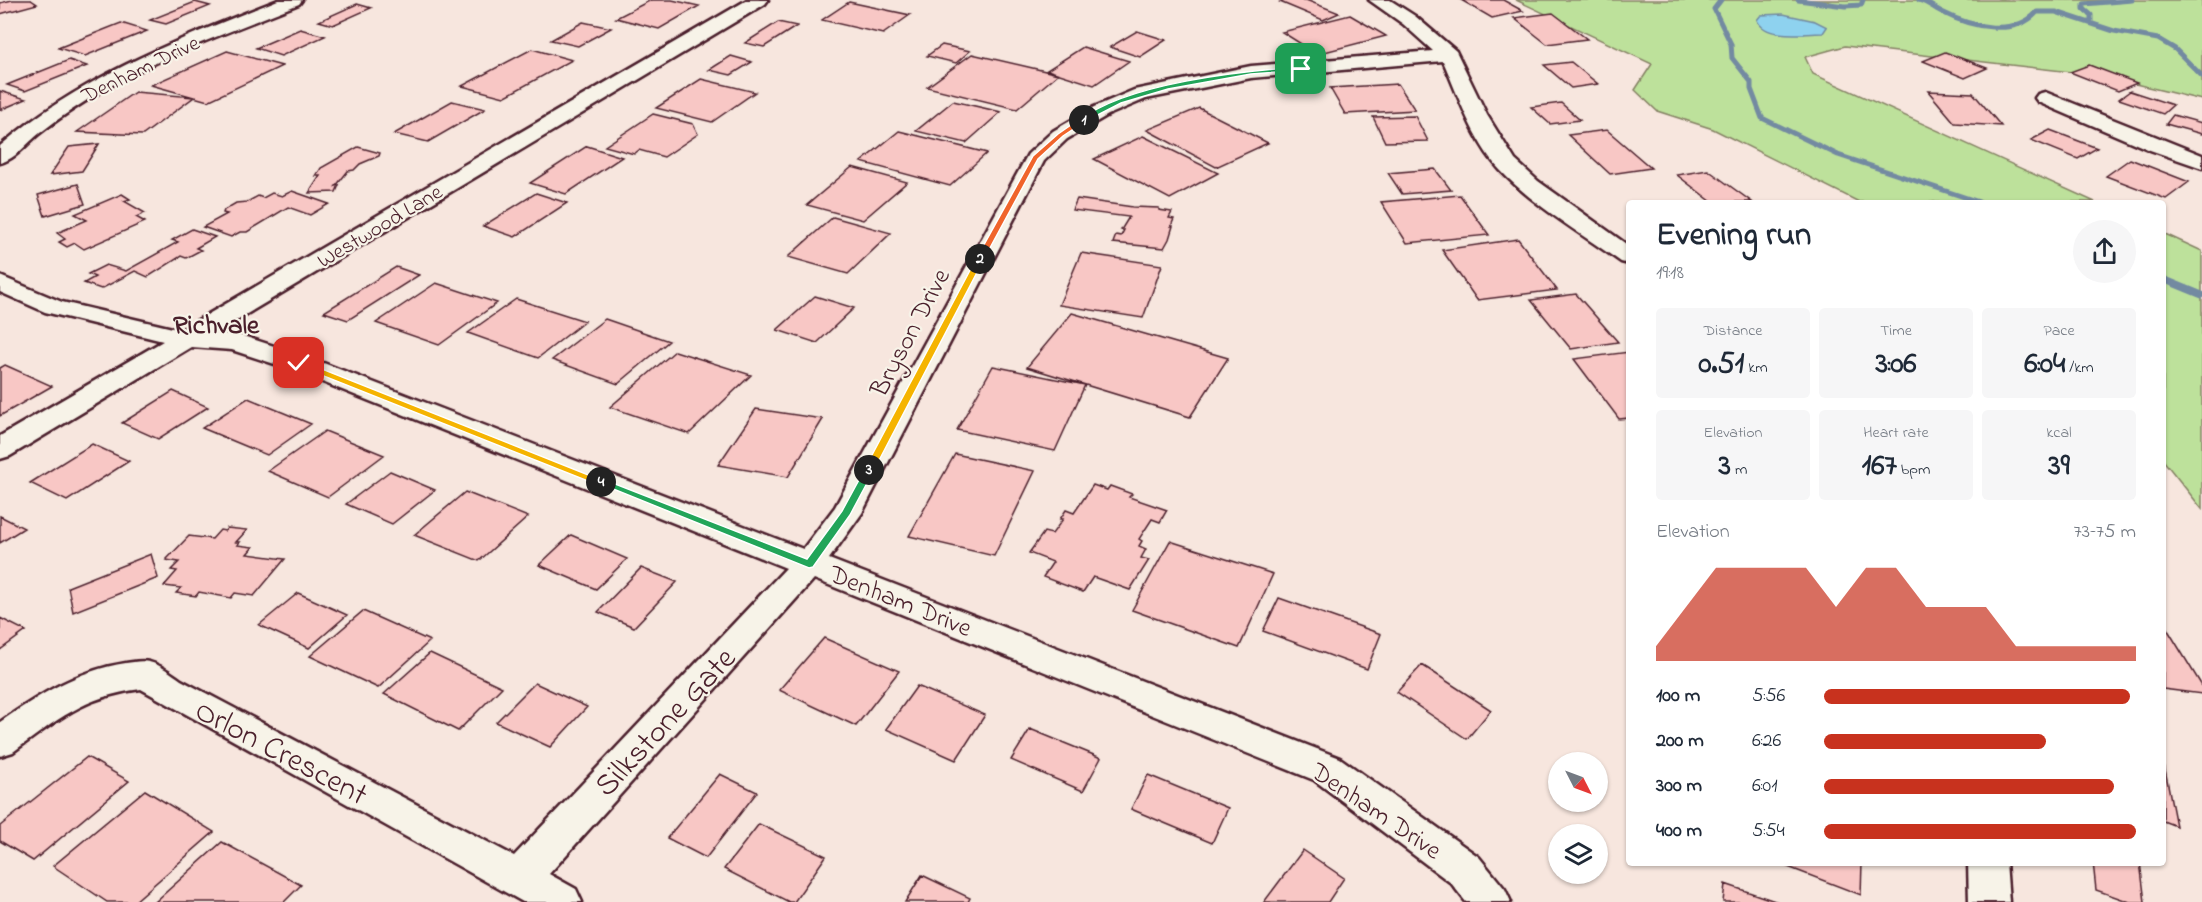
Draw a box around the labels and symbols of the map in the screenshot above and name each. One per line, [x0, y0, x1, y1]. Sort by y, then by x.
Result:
street label: Denham Drive [76, 28, 206, 114]
pin [1275, 43, 1326, 94]
pin: 1 [1069, 105, 1099, 135]
street label: Westwood Lane [312, 177, 449, 278]
pin: 2 [965, 244, 995, 274]
street label: Bryson Drive [861, 262, 962, 405]
district label: Richvale [173, 307, 260, 346]
pin [273, 337, 324, 388]
pin: 3 [854, 455, 884, 485]
pin: 4 [586, 467, 616, 497]
street label: Denham Drive [822, 557, 977, 649]
street label: Silkstone Gate [585, 637, 749, 809]
street label: Orlon Crescent [185, 689, 375, 820]
north arrow [1548, 752, 1608, 812]
street label: Denham Drive [1301, 754, 1449, 871]

